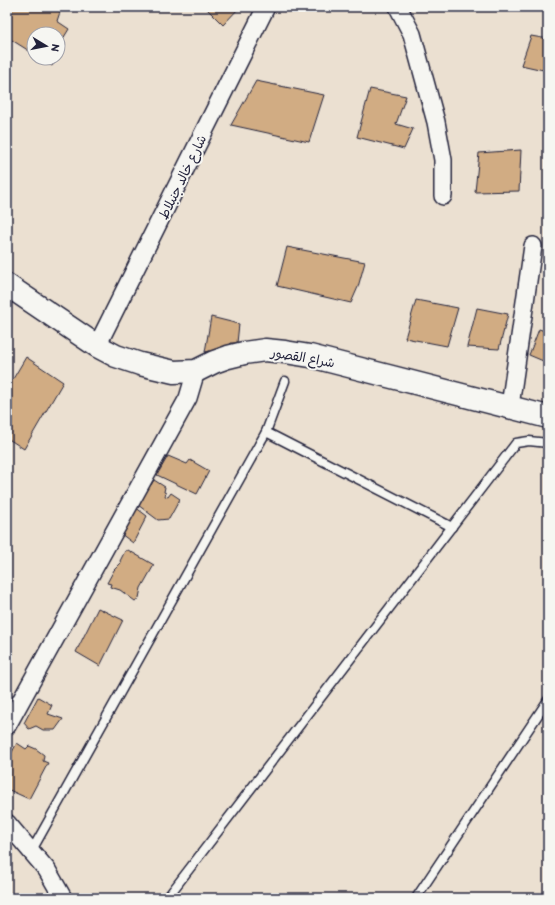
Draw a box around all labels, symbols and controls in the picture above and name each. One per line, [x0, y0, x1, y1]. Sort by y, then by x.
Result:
north arrow [26, 26, 66, 66]
text: N [48, 43, 62, 52]
street label: شارع خالد جنبلاط [156, 133, 211, 223]
street label: شراع القصور [269, 344, 336, 372]

